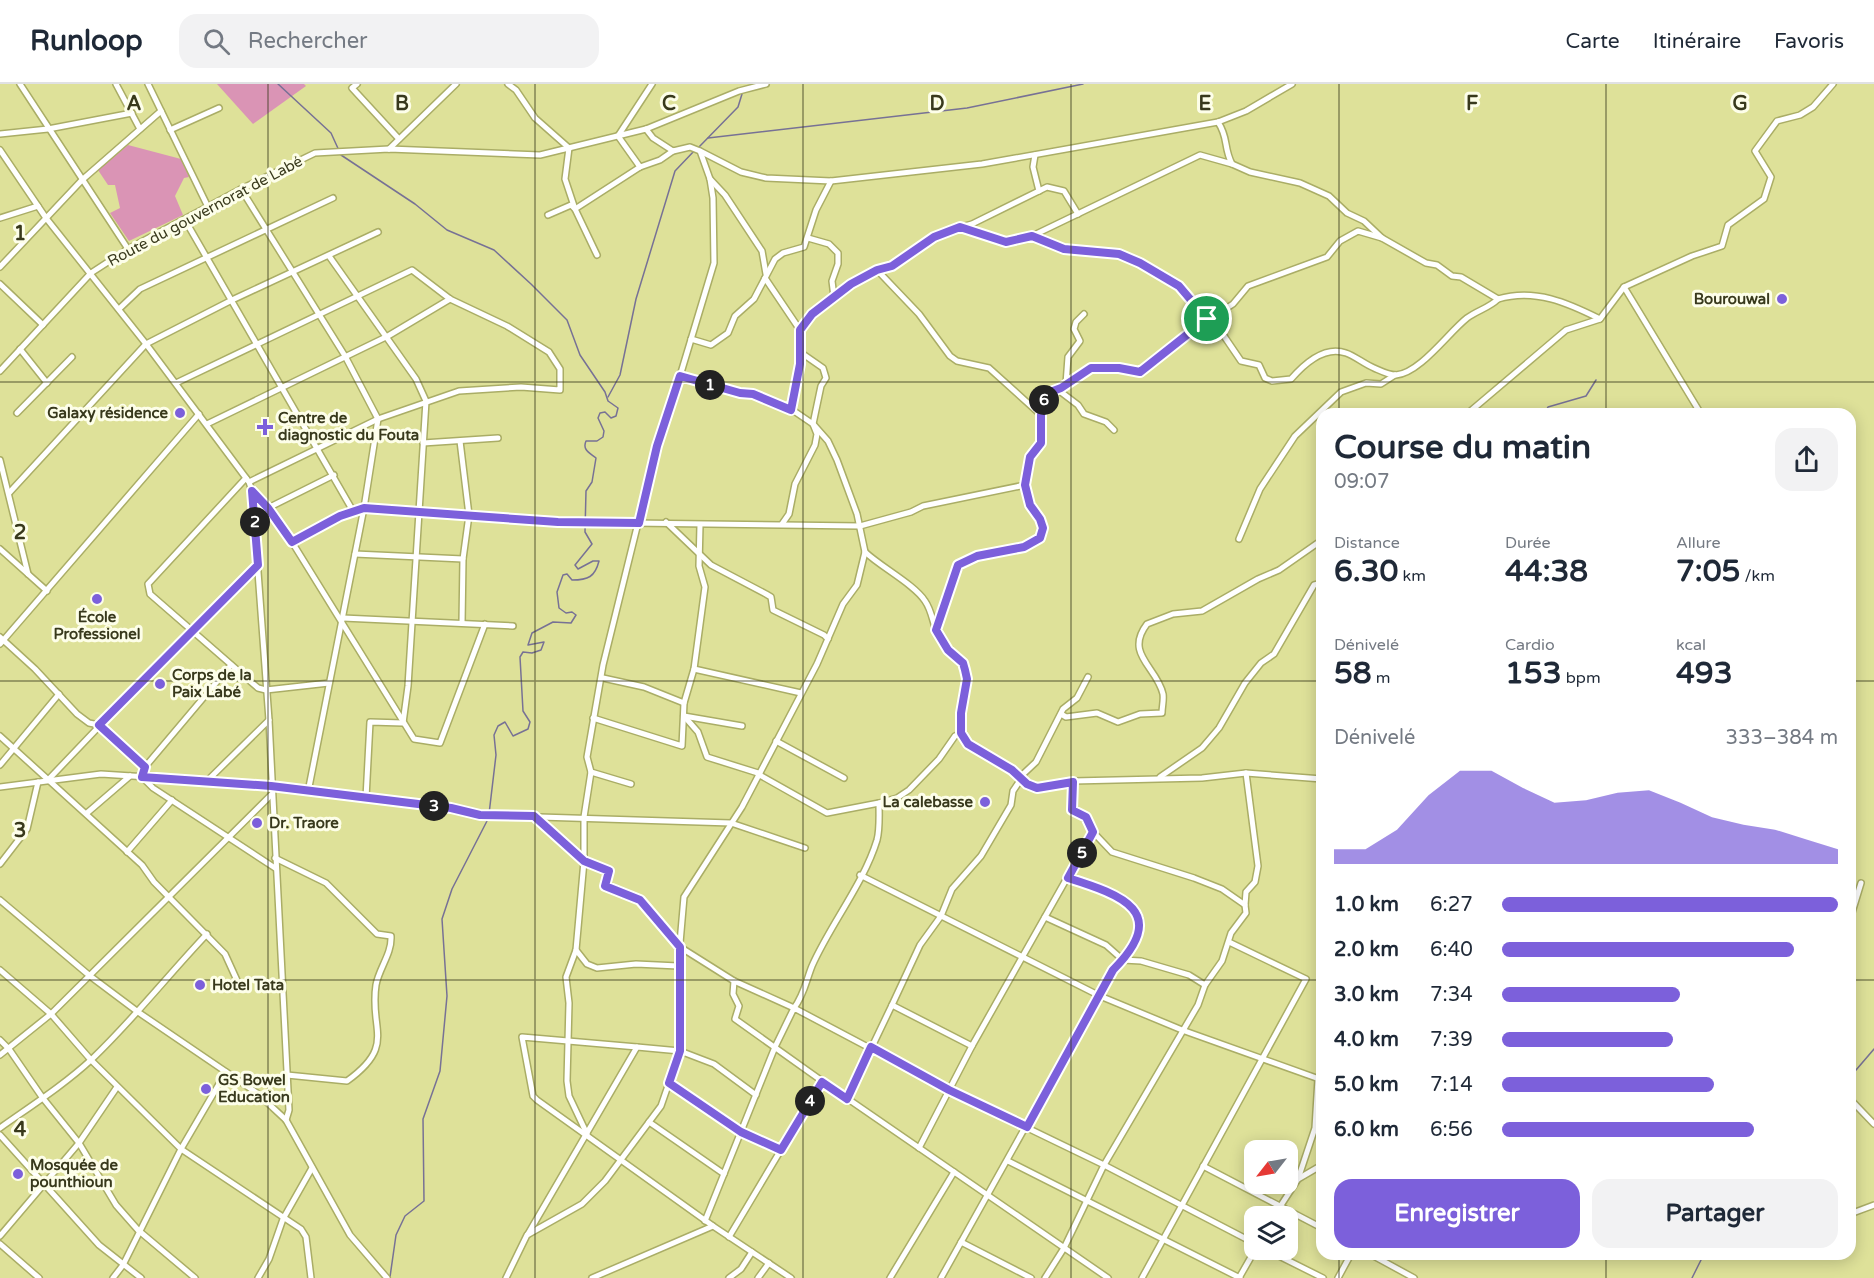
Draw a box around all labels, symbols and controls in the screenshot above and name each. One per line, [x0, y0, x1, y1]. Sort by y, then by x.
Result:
search box [179, 14, 599, 68]
text: Runloop [30, 24, 143, 58]
icon: search [200, 25, 233, 58]
text: Rechercher [248, 28, 368, 54]
text: Carte [1566, 29, 1620, 54]
text: Itinéraire [1653, 29, 1741, 54]
text: Favoris [1774, 29, 1844, 54]
text: A [127, 92, 142, 116]
text: B [395, 92, 409, 116]
text: C [662, 92, 676, 116]
text: D [929, 92, 945, 116]
text: E [1199, 92, 1212, 116]
text: F [1466, 92, 1478, 116]
text: G [1732, 92, 1748, 116]
street label: Route du gouvernorat de Labé [105, 152, 305, 270]
text: 1 [14, 222, 26, 246]
place label: Bourouwal [1694, 290, 1770, 308]
marker: Bourouwal [1775, 292, 1789, 306]
pin [1181, 293, 1232, 344]
icon: arrive [1190, 302, 1223, 335]
pin: 1 [695, 370, 725, 400]
text: 1 [705, 375, 715, 395]
pin: 6 [1029, 385, 1059, 415]
text: 6 [1039, 390, 1049, 410]
place label: Galaxy résidence [47, 404, 168, 423]
marker: Galaxy résidence [173, 406, 187, 420]
place label: Centre de diagnostic du Fouta [278, 409, 419, 445]
marker: Centre de diagnostic du Fouta [256, 418, 274, 436]
text: Course du matin [1334, 428, 1591, 467]
button: share [1775, 428, 1838, 491]
text: 09:07 [1334, 470, 1389, 494]
pin: 2 [240, 507, 270, 537]
text: 2 [250, 512, 260, 532]
text: 2 [14, 521, 26, 545]
text: Distance [1334, 533, 1400, 553]
text: Durée [1505, 533, 1551, 553]
text: Allure [1676, 533, 1721, 553]
text: 6.30 [1334, 553, 1398, 590]
text: 44:38 [1505, 553, 1588, 590]
text: 7:05 [1676, 553, 1740, 590]
text: km [1398, 566, 1426, 586]
text: /km [1740, 566, 1775, 586]
marker: École Professionel [90, 592, 104, 606]
place label: École Professionel [54, 607, 140, 643]
text: Dénivelé [1334, 635, 1399, 655]
text: Cardio [1505, 635, 1555, 655]
text: kcal [1676, 635, 1706, 655]
text: 58 [1334, 655, 1372, 692]
text: 153 [1505, 655, 1562, 692]
text: 493 [1676, 655, 1733, 692]
place label: Corps de la Paix Labé [172, 666, 252, 701]
text: m [1372, 668, 1391, 688]
text: bpm [1562, 668, 1601, 688]
marker: Corps de la Paix Labé [153, 677, 167, 691]
text: Dénivelé [1334, 726, 1415, 750]
text: 333–384 m [1725, 726, 1838, 750]
pin: 3 [419, 791, 449, 821]
place label: La calebasse [883, 793, 974, 811]
marker: La calebasse [978, 795, 992, 809]
text: 3 [429, 796, 439, 816]
place label: Dr. Traore [269, 814, 339, 832]
marker: Dr. Traore [250, 816, 264, 830]
text: 3 [14, 819, 26, 843]
pin: 5 [1067, 838, 1097, 868]
text: 5 [1077, 843, 1087, 863]
text: 1.0 km [1334, 893, 1399, 917]
text: 6:27 [1430, 893, 1473, 917]
text: 2.0 km [1334, 938, 1399, 962]
text: 6:40 [1430, 938, 1473, 962]
place label: Hotel Tata [212, 976, 284, 994]
marker: Hotel Tata [193, 978, 207, 992]
text: 3.0 km [1334, 983, 1399, 1007]
text: 7:34 [1430, 983, 1473, 1007]
text: 4.0 km [1334, 1028, 1399, 1052]
text: 7:39 [1430, 1028, 1473, 1052]
place label: GS Bowel Education [218, 1071, 290, 1106]
text: 5.0 km [1334, 1073, 1399, 1097]
text: 7:14 [1430, 1073, 1473, 1097]
marker: GS Bowel Education [199, 1082, 213, 1096]
pin: 4 [795, 1086, 825, 1116]
text: 4 [805, 1091, 815, 1111]
text: 4 [14, 1118, 27, 1142]
text: 6.0 km [1334, 1118, 1399, 1142]
text: 6:56 [1430, 1118, 1473, 1142]
north arrow [1244, 1140, 1298, 1194]
map controls [1244, 1140, 1298, 1260]
place label: Mosquée de pounthioun [30, 1156, 119, 1192]
marker: Mosquée de pounthioun [11, 1167, 25, 1181]
button: Enregistrer [1334, 1179, 1580, 1248]
button: Partager [1592, 1179, 1838, 1248]
button: layers [1244, 1206, 1298, 1260]

